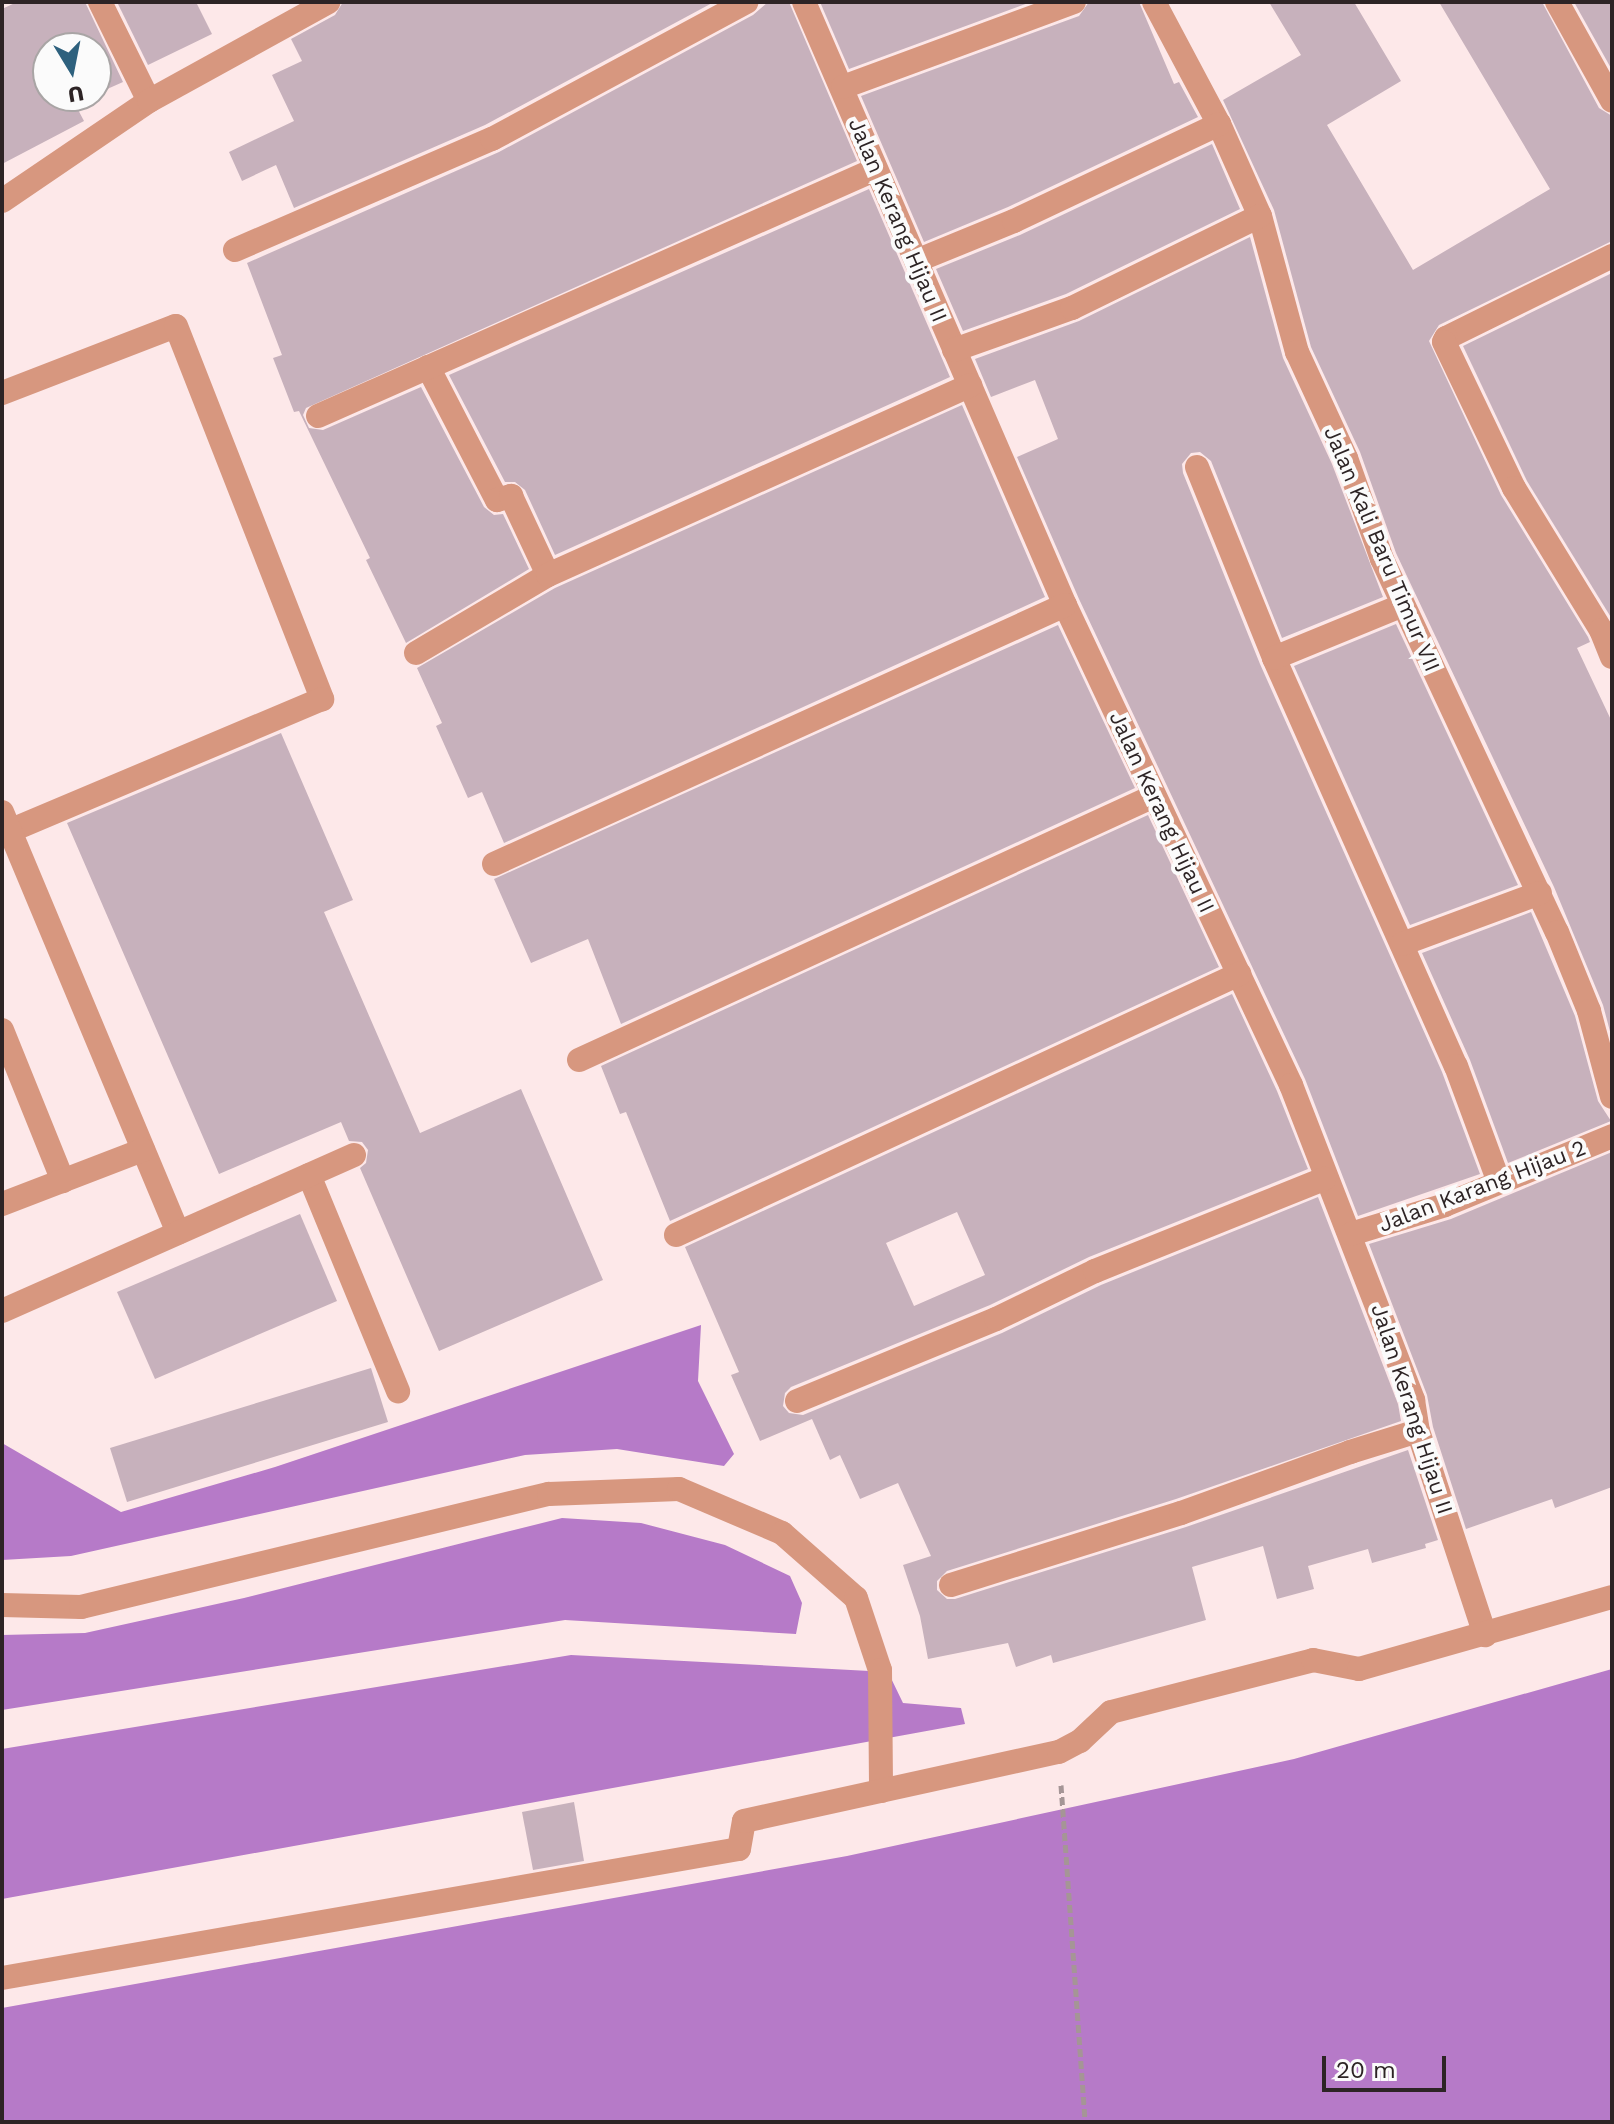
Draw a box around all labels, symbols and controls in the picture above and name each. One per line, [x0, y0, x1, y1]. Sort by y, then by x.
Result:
north arrow [32, 32, 112, 112]
text: U [66, 80, 86, 108]
street label: Jalan Kerang Hijau II [843, 114, 953, 326]
street label: Jalan Kali Baru Timur VII [1318, 422, 1446, 676]
street label: Jalan Kerang Hijau II [1104, 707, 1220, 917]
street label: Jalan Karang Hijau 2 [1375, 1134, 1589, 1238]
street label: Jalan Kerang Hijau II [1366, 1301, 1458, 1517]
scale bar [1326, 2040, 1450, 2090]
text: 20 m [1336, 2056, 1396, 2084]

